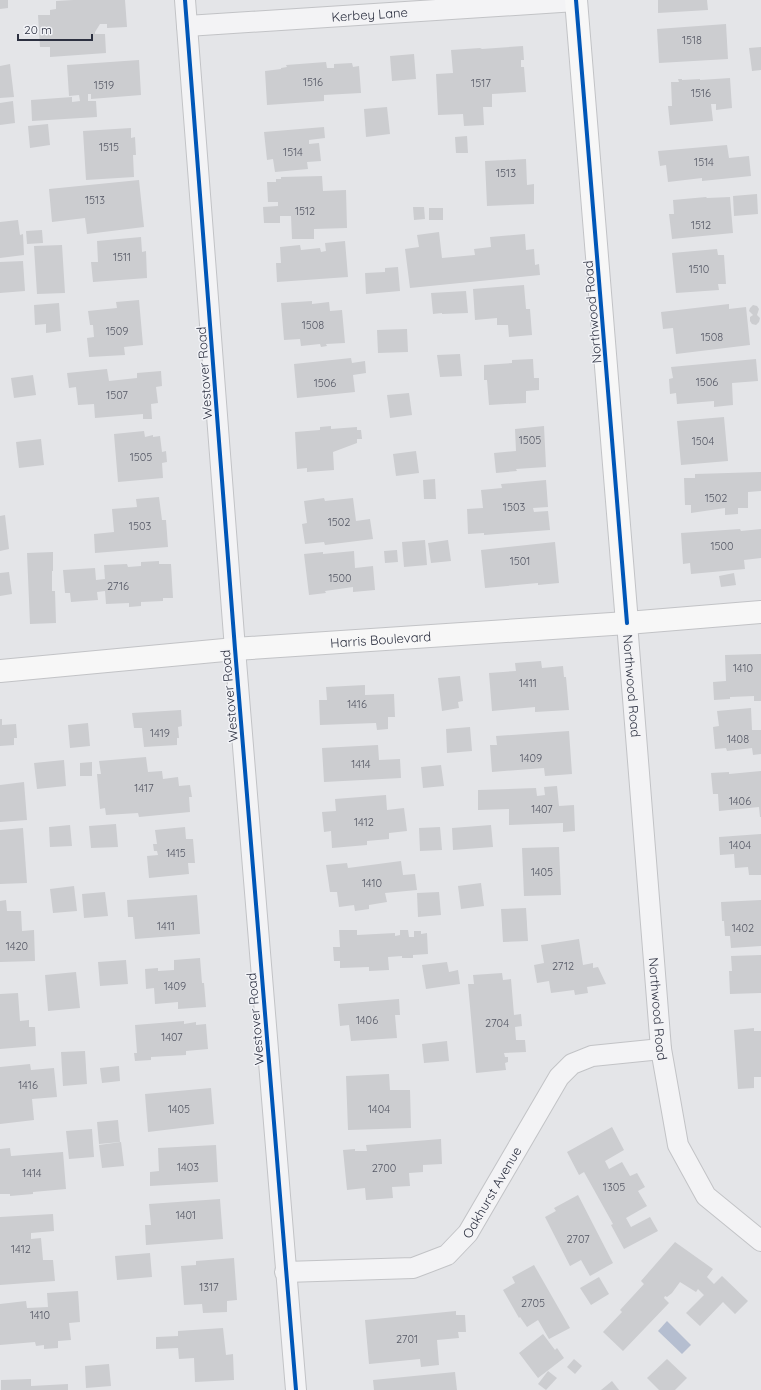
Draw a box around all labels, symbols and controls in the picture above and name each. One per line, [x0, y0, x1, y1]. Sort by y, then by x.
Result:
street label: Kerbey Lane [331, 4, 408, 25]
scale bar [18, 16, 92, 42]
text: 20 m [24, 22, 52, 37]
house number: 1518 [682, 33, 702, 47]
house number: 1516 [303, 75, 323, 89]
house number: 1517 [471, 76, 491, 90]
house number: 1519 [94, 78, 114, 92]
house number: 1516 [691, 86, 711, 100]
house number: 1515 [99, 140, 119, 154]
house number: 1514 [283, 145, 303, 159]
house number: 1514 [694, 155, 714, 169]
house number: 1513 [496, 166, 516, 180]
house number: 1513 [85, 193, 105, 207]
house number: 1512 [295, 204, 315, 218]
house number: 1512 [691, 218, 711, 232]
house number: 1511 [113, 250, 131, 264]
street label: Northwood Road [580, 260, 604, 364]
house number: 1510 [689, 262, 709, 276]
house number: 1508 [302, 318, 324, 332]
house number: 1509 [106, 324, 128, 338]
street label: Westover Road [193, 326, 215, 420]
house number: 1508 [701, 330, 723, 344]
house number: 1506 [696, 375, 718, 389]
house number: 1506 [314, 376, 336, 390]
house number: 1507 [106, 388, 128, 402]
house number: 1505 [519, 433, 541, 447]
house number: 1504 [692, 434, 714, 448]
house number: 1505 [130, 450, 152, 464]
house number: 1502 [705, 491, 727, 505]
house number: 1503 [503, 500, 525, 514]
house number: 1502 [328, 515, 350, 529]
house number: 1503 [129, 519, 151, 533]
house number: 1500 [710, 539, 734, 553]
house number: 1501 [510, 554, 530, 568]
house number: 1500 [328, 571, 352, 585]
house number: 2716 [107, 579, 129, 593]
street label: Harris Boulevard [330, 628, 432, 651]
street label: Northwood Road [620, 634, 644, 738]
street label: Westover Road [217, 649, 241, 743]
house number: 1410 [733, 661, 753, 675]
house number: 1411 [519, 676, 537, 690]
house number: 1416 [347, 697, 367, 711]
house number: 1419 [150, 726, 170, 740]
house number: 1408 [727, 732, 749, 746]
house number: 1409 [520, 751, 542, 765]
house number: 1414 [351, 757, 371, 771]
house number: 1417 [134, 781, 154, 795]
house number: 1406 [729, 794, 751, 808]
house number: 1407 [531, 802, 553, 816]
house number: 1412 [354, 815, 374, 829]
house number: 1404 [729, 838, 751, 852]
house number: 1415 [166, 846, 186, 860]
house number: 1405 [531, 865, 553, 879]
house number: 1410 [362, 876, 382, 890]
house number: 1411 [157, 919, 175, 933]
house number: 1402 [732, 921, 754, 935]
house number: 1420 [6, 939, 28, 953]
street label: Northwood Road [646, 957, 671, 1062]
house number: 2712 [552, 959, 574, 973]
street label: Westover Road [243, 972, 267, 1066]
house number: 1409 [164, 979, 186, 993]
house number: 1406 [356, 1013, 378, 1027]
house number: 2704 [485, 1016, 509, 1030]
house number: 1407 [161, 1030, 183, 1044]
house number: 1416 [18, 1078, 38, 1092]
house number: 1405 [168, 1102, 190, 1116]
house number: 1404 [368, 1102, 390, 1116]
street label: Oakhurst Avenue [459, 1144, 525, 1241]
house number: 1403 [177, 1160, 199, 1174]
house number: 2700 [372, 1161, 396, 1175]
house number: 1414 [22, 1166, 42, 1180]
house number: 1305 [603, 1180, 625, 1194]
house number: 1401 [176, 1208, 196, 1222]
house number: 2707 [566, 1232, 590, 1246]
house number: 1412 [11, 1242, 31, 1256]
house number: 1317 [199, 1280, 219, 1294]
house number: 2705 [521, 1296, 545, 1310]
house number: 1410 [30, 1308, 50, 1322]
house number: 2701 [396, 1332, 418, 1346]

